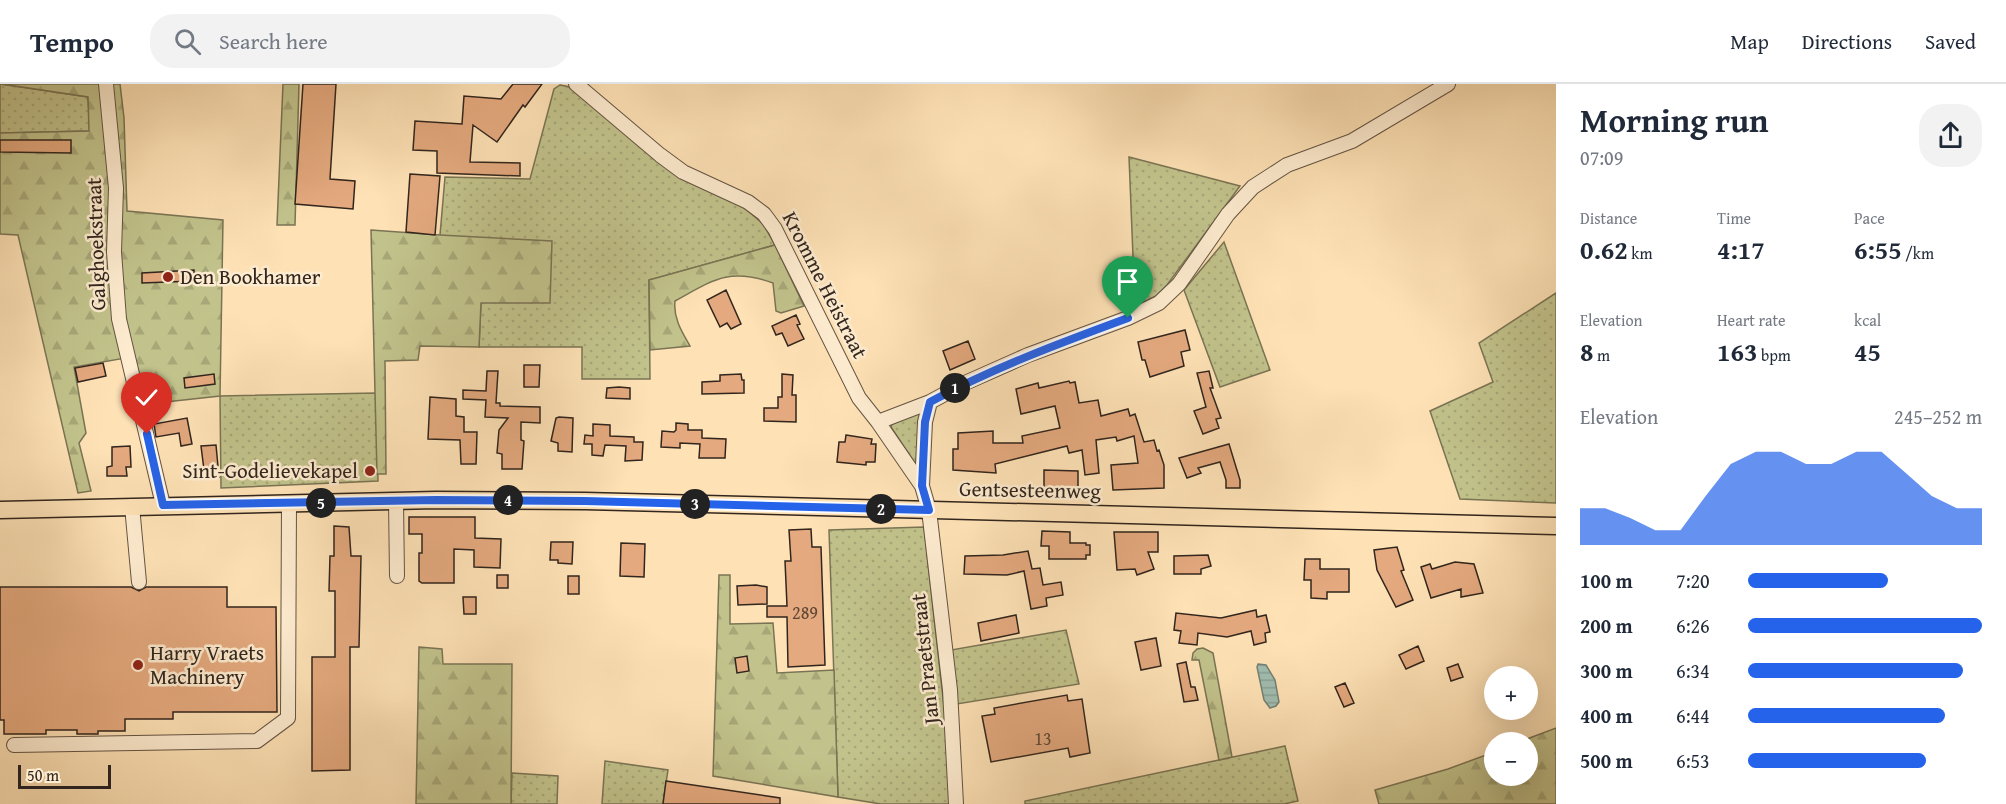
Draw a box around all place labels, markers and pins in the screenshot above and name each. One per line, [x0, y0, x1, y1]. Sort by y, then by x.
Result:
pin [1102, 256, 1153, 318]
place label: Den Bookhamer [180, 261, 321, 292]
marker: Den Bookhamer [161, 270, 175, 284]
pin [121, 372, 172, 434]
pin: 1 [940, 373, 970, 403]
place label: Sint-Godelievekapel [182, 455, 358, 486]
marker: Sint-Godelievekapel [363, 464, 377, 478]
pin: 4 [493, 485, 523, 515]
pin: 5 [306, 488, 336, 518]
pin: 3 [680, 489, 710, 519]
pin: 2 [866, 494, 896, 524]
place label: Harry Vraets Machinery [150, 637, 264, 692]
marker: Harry Vraets Machinery [131, 658, 145, 672]

